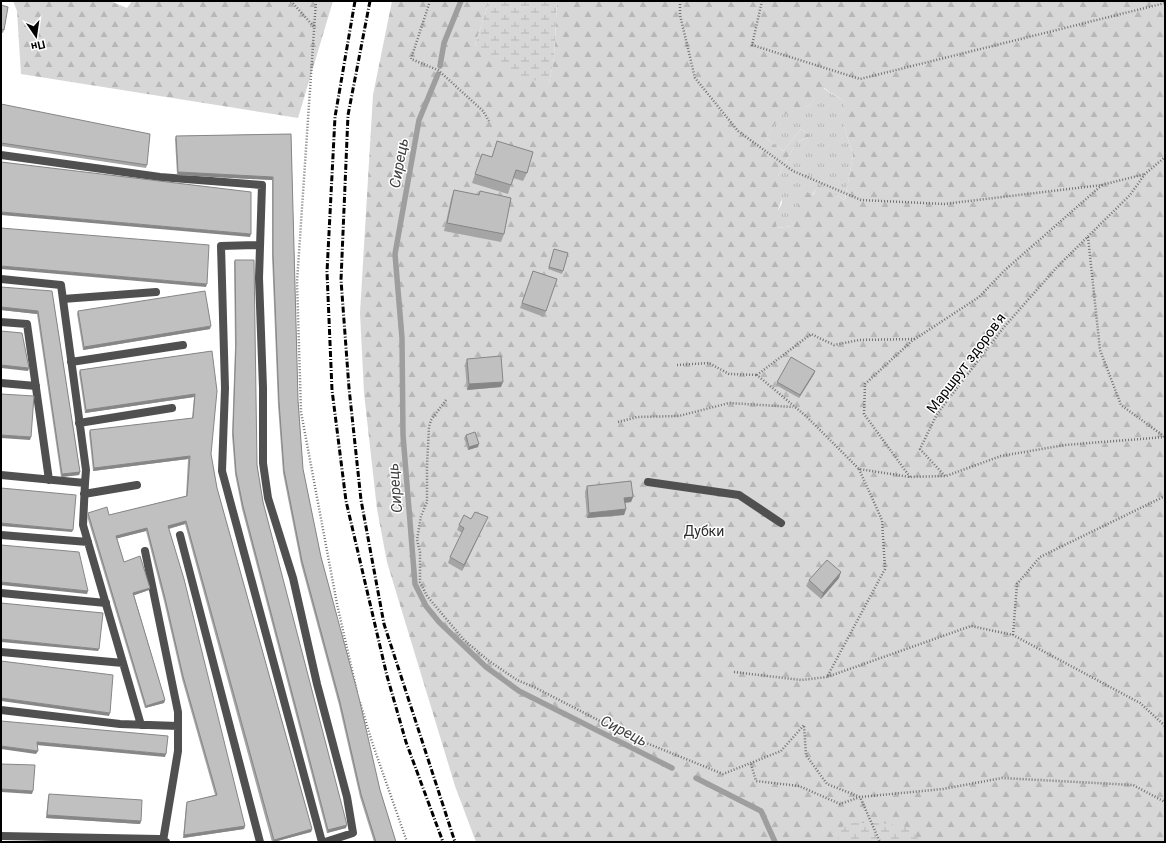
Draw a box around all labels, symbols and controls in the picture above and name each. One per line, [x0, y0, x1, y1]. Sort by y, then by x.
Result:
north arrow [16, 16, 56, 56]
text: Пн [30, 37, 46, 53]
water label: Сирець [386, 137, 412, 189]
street label: Маршрут здоров'я [923, 310, 1009, 416]
water label: Сирець [384, 462, 406, 514]
park label: Дубки [684, 523, 724, 539]
water label: Сирець [598, 712, 651, 750]

